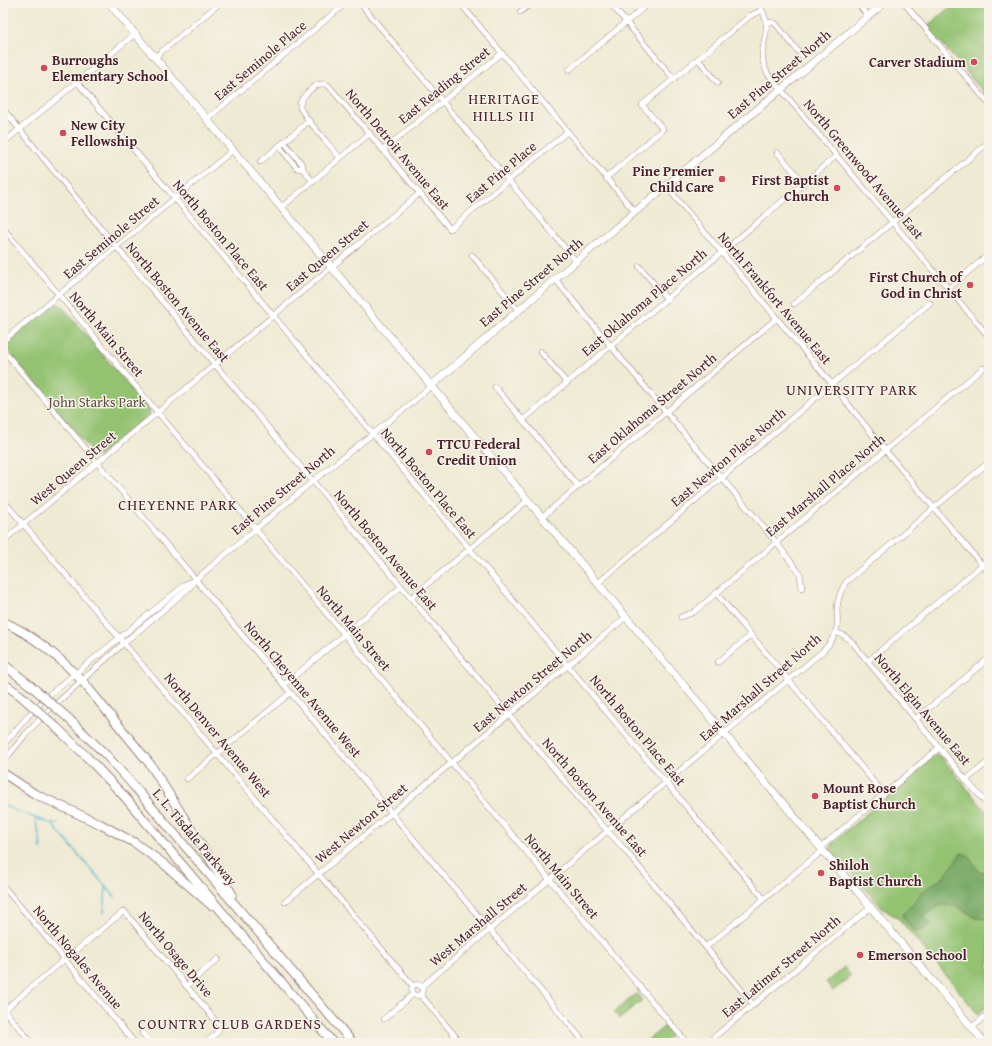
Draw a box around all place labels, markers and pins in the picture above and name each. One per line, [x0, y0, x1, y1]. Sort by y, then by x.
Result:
place label: Burroughs Elementary School [52, 50, 169, 86]
place label: Carver Stadium [869, 52, 966, 72]
marker: Carver Stadium [969, 57, 979, 67]
marker: Burroughs Elementary School [39, 63, 49, 73]
place label: New City Fellowship [71, 115, 137, 151]
marker: New City Fellowship [58, 128, 68, 138]
place label: Pine Premier Child Care [632, 161, 715, 197]
place label: First Baptist Church [752, 170, 830, 206]
marker: Pine Premier Child Care [717, 174, 727, 184]
marker: First Baptist Church [832, 183, 842, 193]
place label: First Church of God in Christ [869, 267, 964, 303]
marker: First Church of God in Christ [965, 280, 975, 290]
place label: TTCU Federal Credit Union [437, 434, 521, 470]
marker: TTCU Federal Credit Union [424, 447, 434, 457]
place label: Mount Rose Baptist Church [823, 778, 917, 814]
marker: Mount Rose Baptist Church [810, 791, 820, 801]
place label: Shiloh Baptist Church [829, 855, 923, 891]
marker: Shiloh Baptist Church [816, 868, 826, 878]
place label: Emerson School [868, 945, 967, 965]
marker: Emerson School [855, 950, 865, 960]

